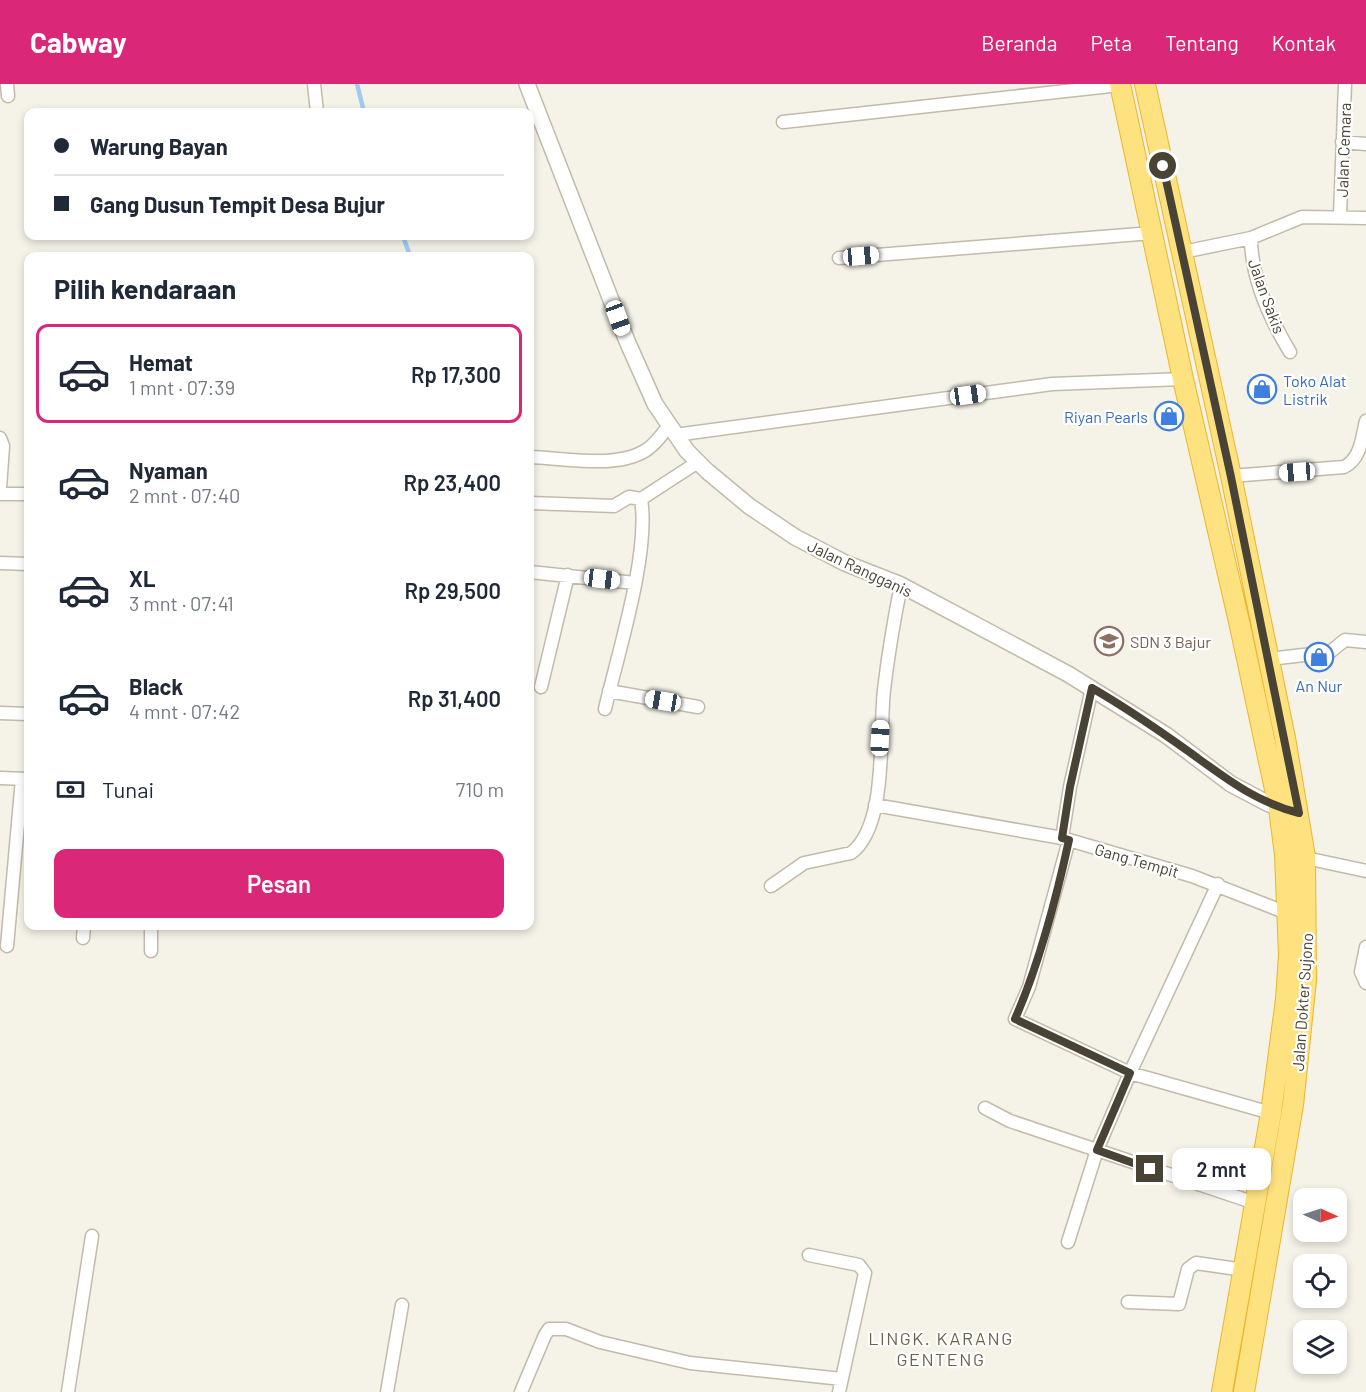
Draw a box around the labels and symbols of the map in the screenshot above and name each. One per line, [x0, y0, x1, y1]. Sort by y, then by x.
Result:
street label: Jalan Cemara [1332, 102, 1354, 198]
route start [1149, 152, 1176, 179]
car [842, 245, 880, 267]
street label: Jalan Sakis [1245, 256, 1289, 336]
car [603, 298, 633, 338]
place label: Toko Alat Listrik [1283, 371, 1347, 408]
shop icon: Toko Alat Listrik [1246, 373, 1278, 405]
car [949, 384, 987, 406]
shop icon: Riyan Pearls [1153, 400, 1185, 432]
place label: Riyan Pearls [1064, 407, 1148, 426]
car [1278, 462, 1316, 482]
street label: Jalan Rangganis [805, 535, 915, 601]
car [583, 568, 621, 590]
school or university icon: SDN 3 Bajur [1093, 625, 1125, 657]
place label: SDN 3 Bajur [1130, 632, 1211, 651]
shop icon: An Nur [1303, 641, 1335, 673]
place label: An Nur [1296, 676, 1343, 695]
car [644, 689, 682, 713]
car [870, 720, 890, 756]
street label: Gang Tempit [1093, 839, 1181, 881]
street label: Jalan Dokter Sujono [1288, 932, 1316, 1072]
callout: 2 mnt [1171, 1148, 1270, 1190]
route end [1136, 1155, 1163, 1182]
north arrow [1293, 1188, 1347, 1242]
district label: LINGK. KARANG GENTENG [868, 1327, 1014, 1370]

